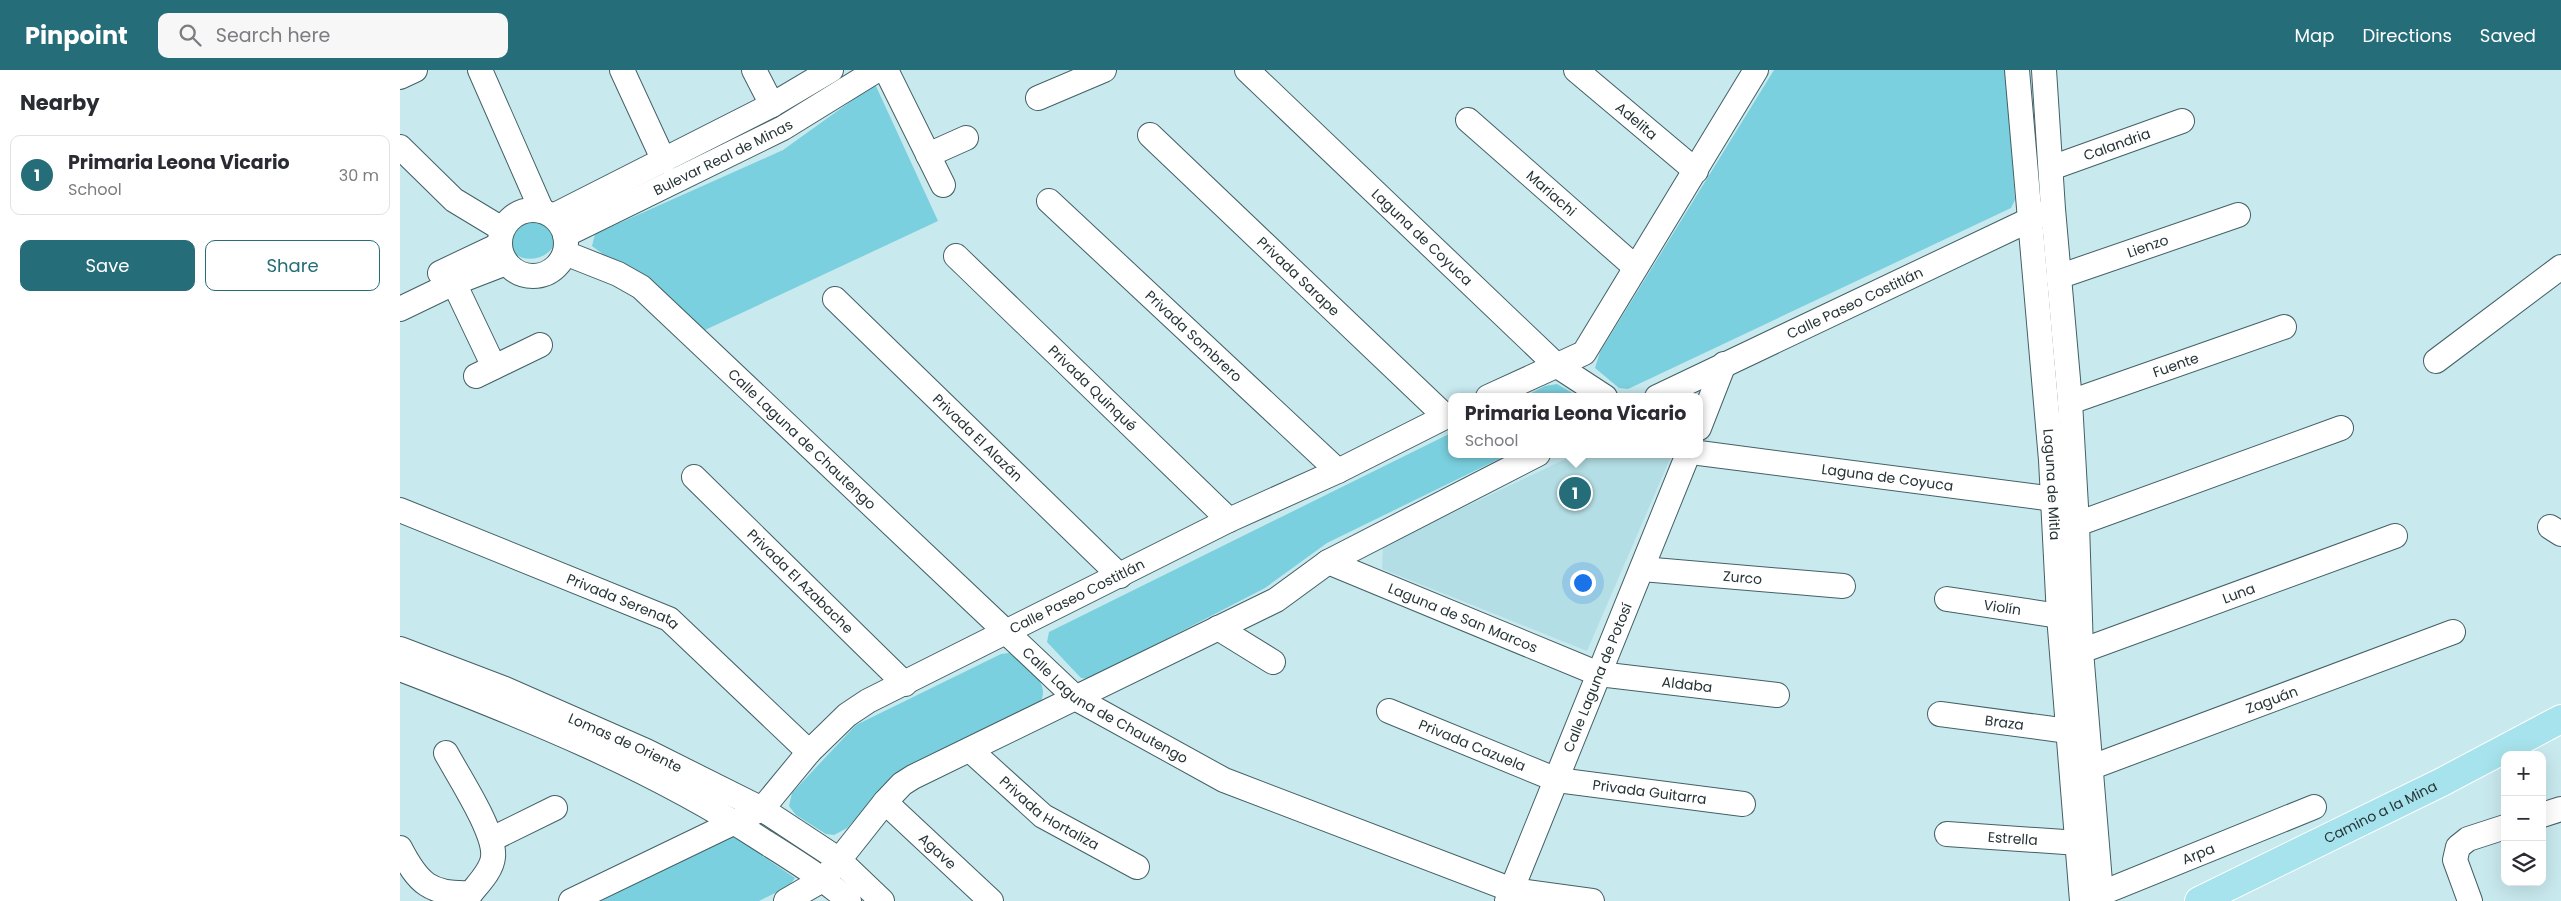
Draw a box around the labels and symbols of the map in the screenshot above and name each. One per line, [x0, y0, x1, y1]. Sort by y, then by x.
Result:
street label: Adelita [1611, 97, 1662, 144]
street label: Bulevar Real de Minas [650, 114, 796, 200]
street label: Calandria [2081, 123, 2153, 166]
street label: Mariachi [1522, 166, 1581, 221]
street label: Laguna de Coyuca [1367, 184, 1477, 290]
street label: Lienzo [2124, 230, 2171, 262]
street label: Privada Sarape [1253, 232, 1344, 321]
street label: Calle Paseo Costitlán [1783, 262, 1926, 344]
street label: Privada Sombrero [1141, 286, 1247, 387]
street label: Privada Quinqué [1044, 340, 1142, 436]
street label: Fuente [2150, 348, 2202, 382]
street label: Calle Laguna de Chautengo [724, 364, 881, 514]
street label: Privada El Alazán [928, 389, 1027, 486]
street label: Laguna de Mitla [2038, 428, 2065, 541]
street label: Laguna de Coyuca [1820, 459, 1954, 496]
pin: 1 [1559, 474, 1591, 512]
street label: Privada El Azabache [743, 525, 858, 638]
street label: Calle Paseo Costitlán [1006, 554, 1148, 638]
street label: Zurco [1722, 566, 1763, 589]
street label: Privada Serenata [564, 569, 684, 634]
your location [1570, 570, 1596, 596]
street label: Laguna de San Marcos [1385, 578, 1541, 658]
street label: Luna [2220, 578, 2258, 608]
street label: Violín [1982, 595, 2023, 620]
street label: Calle Laguna de Potosí [1558, 599, 1637, 755]
street label: Calle Laguna de Chautengo [1018, 642, 1192, 768]
street label: Aldaba [1661, 671, 1714, 697]
street label: Zaguán [2243, 681, 2301, 719]
street label: Lomas de Oriente [565, 708, 686, 778]
street label: Braza [1984, 710, 2025, 735]
street label: Privada Cazuela [1416, 714, 1529, 776]
street label: Privada Hortaliza [995, 771, 1103, 855]
street label: Privada Guitarra [1591, 775, 1708, 809]
street label: Camino a la Mina [2320, 776, 2440, 848]
street label: Estrella [1987, 827, 2038, 850]
street label: Agave [914, 829, 961, 874]
street label: Arpa [2179, 838, 2218, 870]

